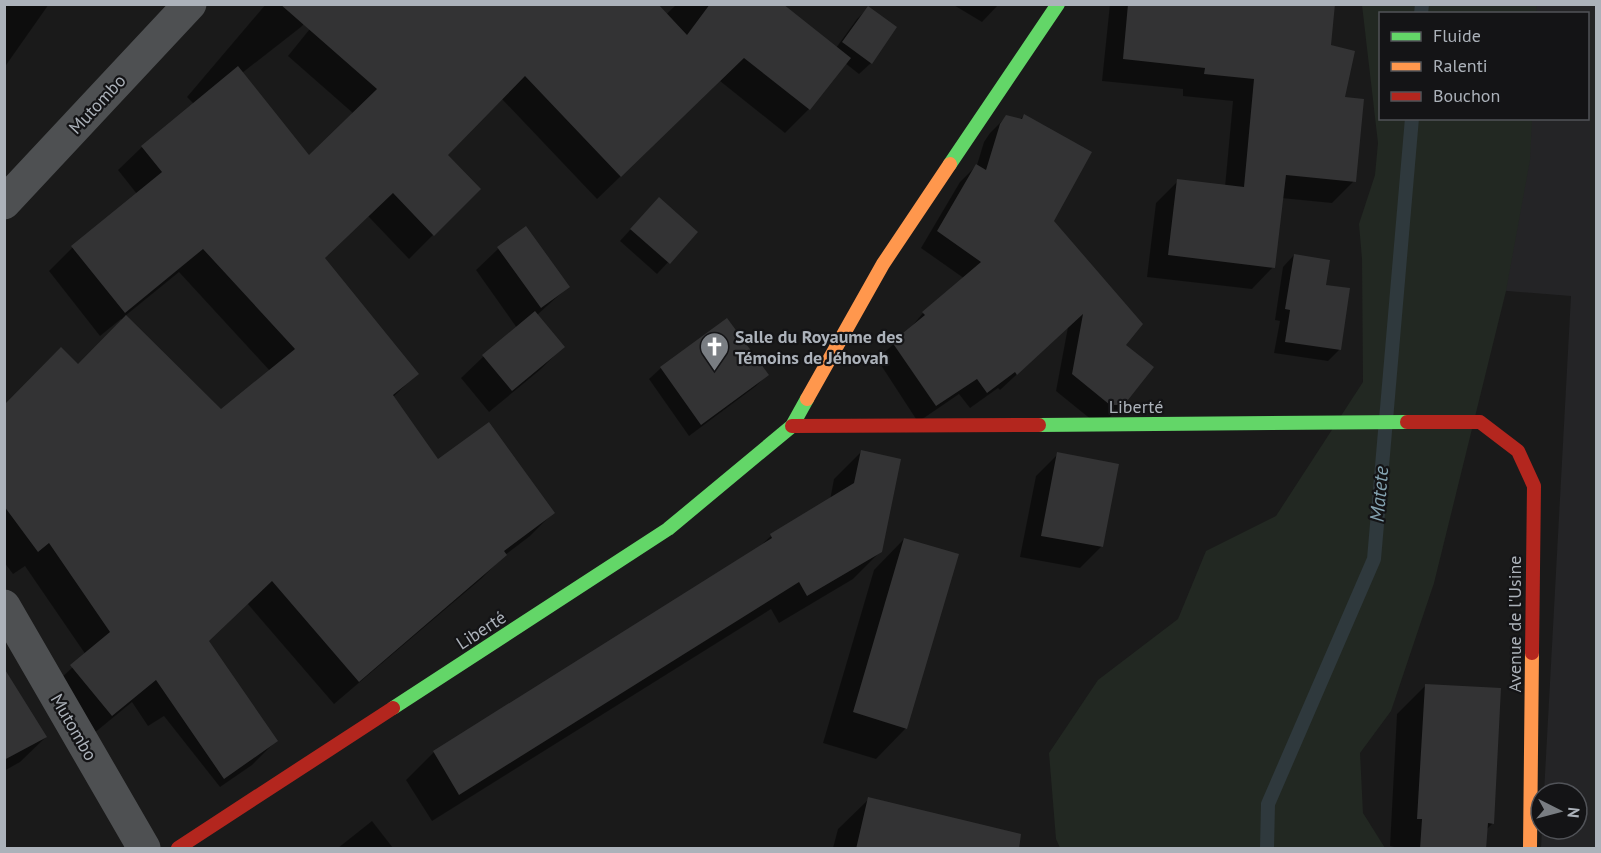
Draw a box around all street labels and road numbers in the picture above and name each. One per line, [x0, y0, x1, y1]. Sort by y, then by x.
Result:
street label: Mutombo [64, 69, 130, 139]
street label: Liberté [1109, 395, 1163, 418]
street label: Avenue de l'Usine [1503, 556, 1526, 692]
street label: Liberté [452, 605, 510, 655]
street label: Mutombo [46, 689, 102, 765]

